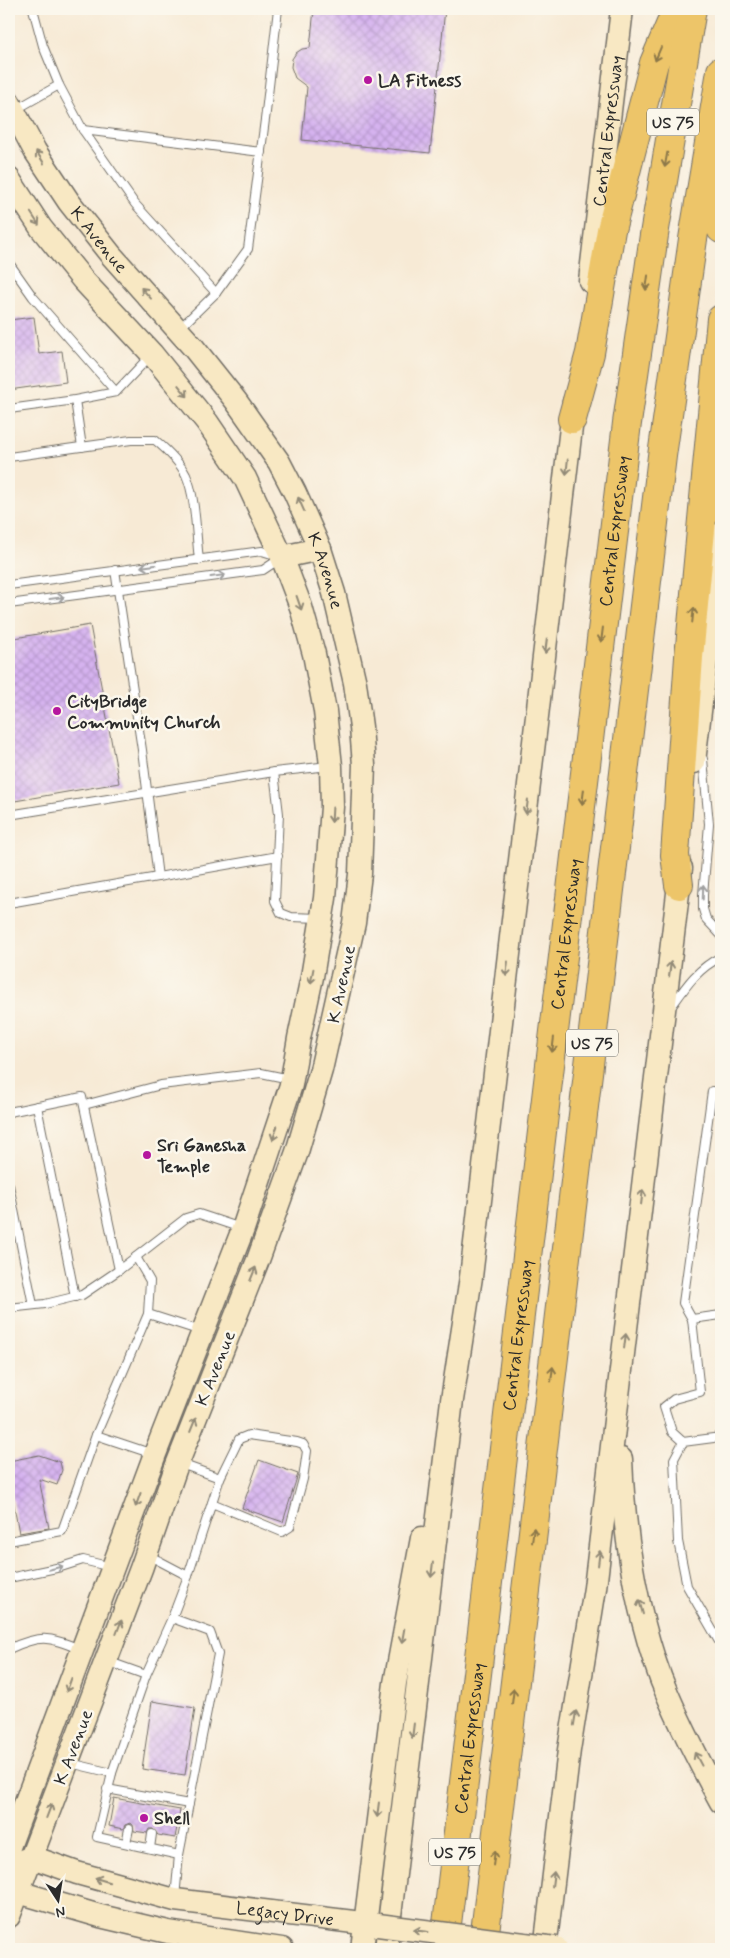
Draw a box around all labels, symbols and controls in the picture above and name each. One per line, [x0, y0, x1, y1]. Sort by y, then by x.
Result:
one-way arrow [653, 46, 663, 61]
street label: Central Expressway [588, 54, 629, 208]
place label: LA Fitness [378, 69, 461, 93]
marker: LA Fitness [362, 74, 374, 86]
road number: US 75 [647, 108, 699, 136]
one-way arrow [34, 150, 45, 164]
one-way arrow [661, 152, 671, 168]
street label: K Avenue [64, 202, 133, 279]
one-way arrow [31, 212, 41, 226]
one-way arrow [642, 275, 652, 291]
one-way arrow [140, 287, 152, 300]
one-way arrow [177, 385, 188, 398]
street label: Central Expressway [594, 454, 636, 608]
one-way arrow [562, 459, 572, 475]
one-way arrow [295, 497, 305, 512]
street label: K Avenue [301, 529, 348, 612]
one-way arrow [140, 561, 156, 571]
one-way arrow [210, 571, 226, 581]
one-way arrow [49, 593, 65, 603]
one-way arrow [295, 594, 304, 610]
one-way arrow [689, 607, 698, 623]
one-way arrow [597, 627, 607, 643]
one-way arrow [541, 638, 551, 654]
place label: CityBridge Community Church [67, 690, 221, 735]
marker: CityBridge Community Church [51, 705, 63, 717]
one-way arrow [577, 789, 587, 805]
one-way arrow [522, 799, 532, 815]
one-way arrow [327, 806, 336, 822]
street label: Central Expressway [546, 858, 588, 1011]
one-way arrow [699, 885, 708, 901]
street label: K Avenue [322, 943, 362, 1025]
one-way arrow [502, 960, 512, 976]
one-way arrow [665, 962, 675, 978]
one-way arrow [307, 967, 317, 983]
road number: US 75 [566, 1030, 618, 1056]
one-way arrow [548, 1037, 558, 1053]
one-way arrow [269, 1125, 279, 1141]
place label: Sri Ganesha Temple [157, 1134, 246, 1179]
marker: Sri Ganesha Temple [141, 1149, 153, 1161]
one-way arrow [637, 1189, 647, 1205]
street label: Central Expressway [498, 1259, 540, 1412]
one-way arrow [249, 1267, 258, 1282]
street label: K Avenue [190, 1327, 242, 1410]
one-way arrow [620, 1333, 630, 1349]
one-way arrow [547, 1366, 557, 1382]
one-way arrow [189, 1418, 198, 1433]
one-way arrow [133, 1492, 142, 1507]
one-way arrow [528, 1527, 538, 1543]
one-way arrow [594, 1550, 604, 1566]
one-way arrow [48, 1562, 64, 1572]
one-way arrow [427, 1562, 437, 1578]
one-way arrow [635, 1600, 645, 1616]
one-way arrow [115, 1619, 124, 1634]
one-way arrow [397, 1628, 407, 1644]
street label: Central Expressway [449, 1662, 491, 1815]
one-way arrow [64, 1677, 73, 1692]
one-way arrow [509, 1689, 519, 1705]
street label: K Avenue [49, 1706, 99, 1789]
one-way arrow [570, 1711, 580, 1727]
one-way arrow [407, 1723, 417, 1739]
one-way arrow [693, 1752, 702, 1767]
one-way arrow [373, 1801, 383, 1817]
one-way arrow [45, 1804, 54, 1820]
place label: Shell [154, 1807, 190, 1831]
marker: Shell [138, 1812, 150, 1824]
road number: US 75 [429, 1838, 481, 1865]
one-way arrow [489, 1850, 499, 1866]
one-way arrow [548, 1872, 558, 1888]
one-way arrow [94, 1874, 110, 1884]
north arrow [32, 1876, 82, 1926]
street label: Legacy Drive [235, 1897, 335, 1932]
text: N [54, 1902, 67, 1922]
one-way arrow [414, 1926, 430, 1936]

